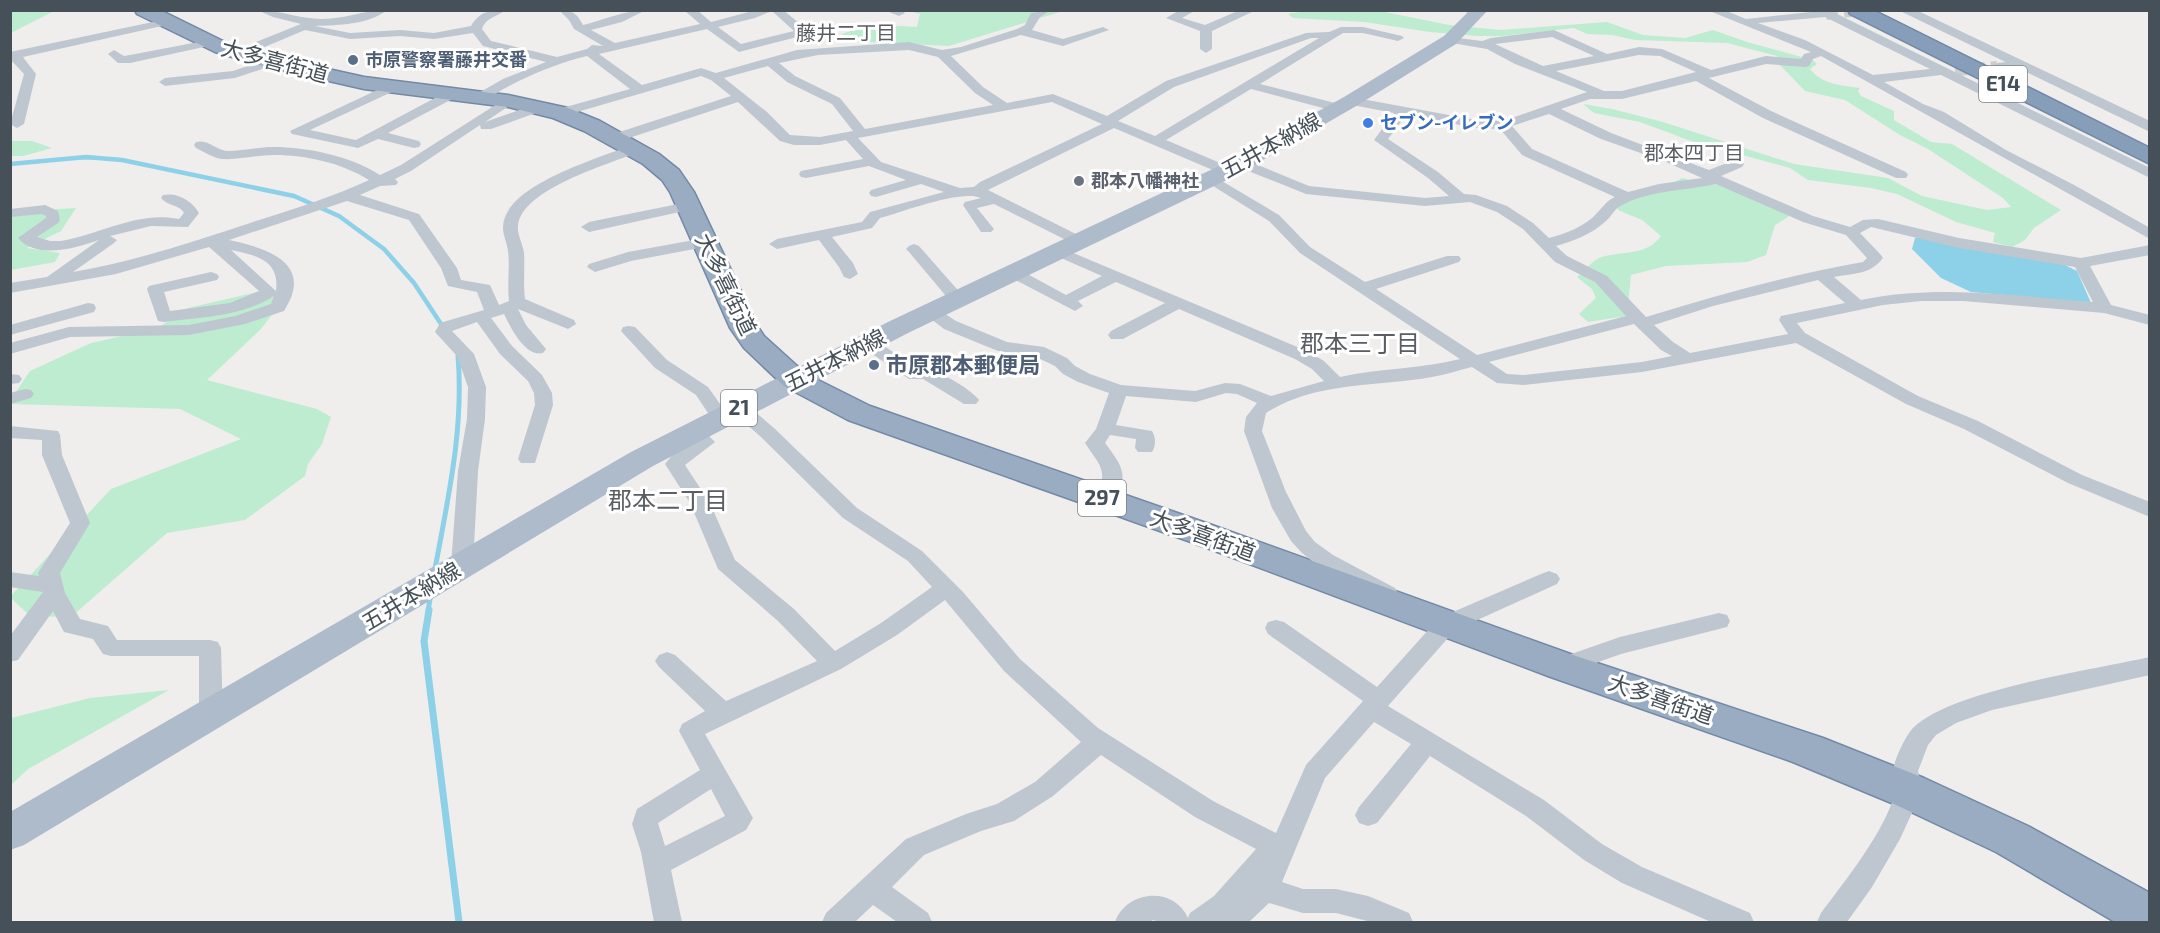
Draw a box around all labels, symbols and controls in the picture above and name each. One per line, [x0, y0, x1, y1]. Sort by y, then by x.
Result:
district label: 藤井二丁目 [796, 20, 896, 44]
street label: 大多喜街道 [219, 33, 332, 87]
place label: 市原警察署藤井交番 [365, 48, 527, 70]
marker: 市原警察署藤井交番 [346, 53, 360, 67]
road number: E14 [1979, 66, 2027, 102]
street label: 五井本納線 [1216, 106, 1325, 182]
place label: セブン-イレブン [1380, 111, 1513, 133]
marker: セブン-イレブン [1361, 116, 1375, 130]
district label: 郡本四丁目 [1644, 140, 1744, 164]
place label: 郡本八幡神社 [1091, 169, 1199, 191]
marker: 郡本八幡神社 [1072, 174, 1086, 188]
street label: 大多喜街道 [691, 228, 763, 339]
street label: 五井本納線 [780, 323, 889, 396]
district label: 郡本三丁目 [1300, 328, 1420, 357]
place label: 市原郡本郵便局 [886, 351, 1040, 377]
marker: 市原郡本郵便局 [867, 358, 881, 372]
road number: 21 [721, 390, 757, 426]
road number: 297 [1078, 480, 1126, 516]
district label: 郡本二丁目 [608, 485, 728, 514]
street label: 大多喜街道 [1147, 503, 1259, 565]
street label: 五井本納線 [357, 556, 464, 635]
street label: 大多喜街道 [1605, 668, 1718, 728]

